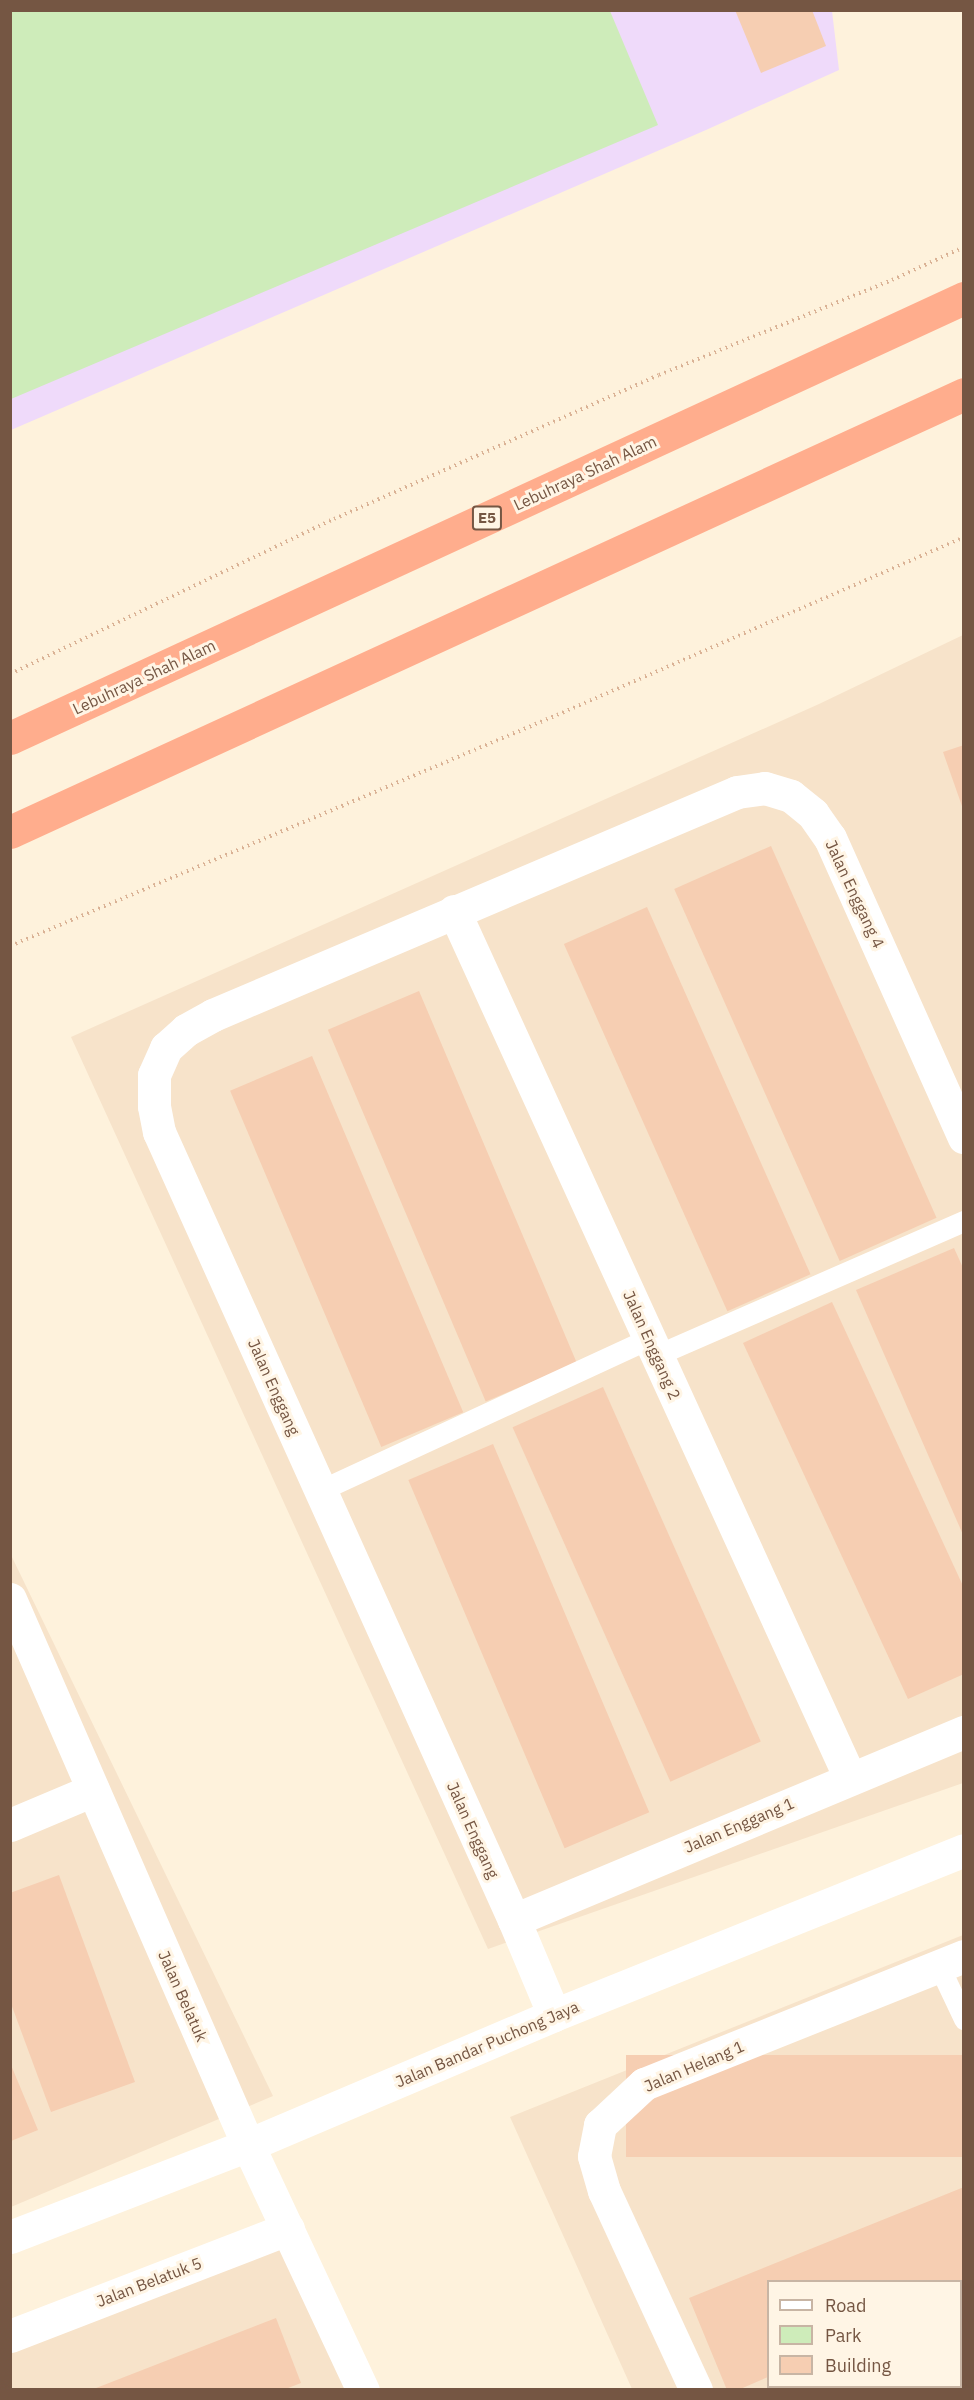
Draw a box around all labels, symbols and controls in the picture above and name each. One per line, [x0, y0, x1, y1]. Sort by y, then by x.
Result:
street label: Lebuhraya Shah Alam [511, 431, 659, 515]
road number: E5 [470, 506, 504, 530]
street label: Lebuhraya Shah Alam [70, 635, 218, 719]
street label: Jalan Enggang 4 [822, 837, 888, 951]
street label: Jalan Enggang 2 [619, 1288, 685, 1402]
street label: Jalan Enggang [244, 1336, 304, 1438]
street label: Jalan Enggang [443, 1779, 503, 1881]
street label: Jalan Enggang 1 [681, 1793, 797, 1857]
street label: Jalan Belatuk [154, 1947, 212, 2045]
street label: Jalan Bandar Puchong Jaya [393, 1997, 581, 2091]
street label: Jalan Helang 1 [641, 2036, 747, 2096]
street label: Jalan Belatuk 5 [94, 2253, 204, 2311]
legend [767, 2280, 962, 2388]
text: Road [825, 2294, 866, 2317]
text: Park [825, 2324, 861, 2347]
text: Building [825, 2354, 891, 2377]

